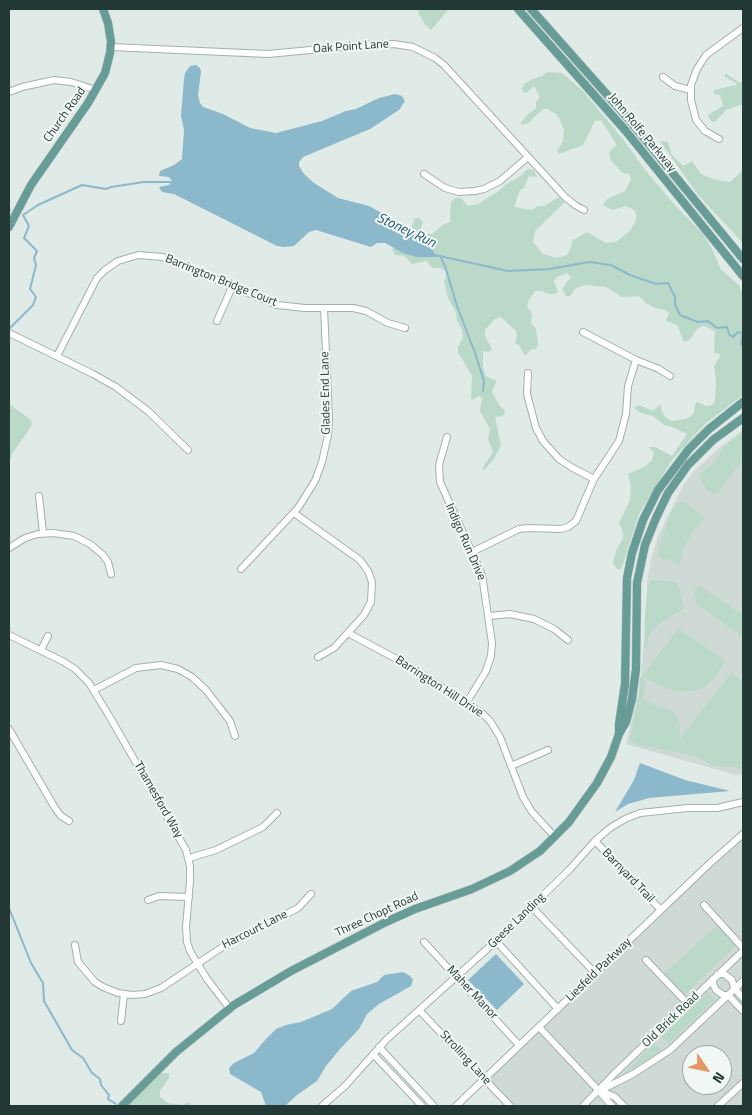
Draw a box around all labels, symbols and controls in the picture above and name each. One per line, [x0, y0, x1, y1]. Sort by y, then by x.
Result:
street label: Oak Point Lane [313, 37, 389, 57]
street label: Church Road [41, 85, 89, 145]
street label: John Rolfe Parkway [605, 91, 679, 175]
water label: Stoney Run [374, 210, 438, 252]
street label: Barrington Bridge Court [163, 252, 279, 310]
street label: Glades End Lane [318, 351, 334, 435]
street label: Indigo Run Drive [442, 501, 488, 583]
street label: Barrington Hill Drive [392, 653, 486, 721]
street label: Thamesford Way [130, 759, 186, 841]
street label: Barnyard Trail [599, 846, 657, 906]
street label: Three Chopt Road [333, 889, 421, 941]
street label: Geese Landing [486, 890, 548, 952]
street label: Harcourt Lane [220, 907, 290, 953]
street label: Liesfeld Parkway [563, 935, 635, 1005]
street label: Maher Manor [443, 963, 501, 1023]
street label: Old Brick Road [640, 989, 702, 1051]
street label: Strolling Lane [436, 1028, 494, 1088]
north arrow [682, 1045, 732, 1095]
text: N [708, 1068, 730, 1088]

